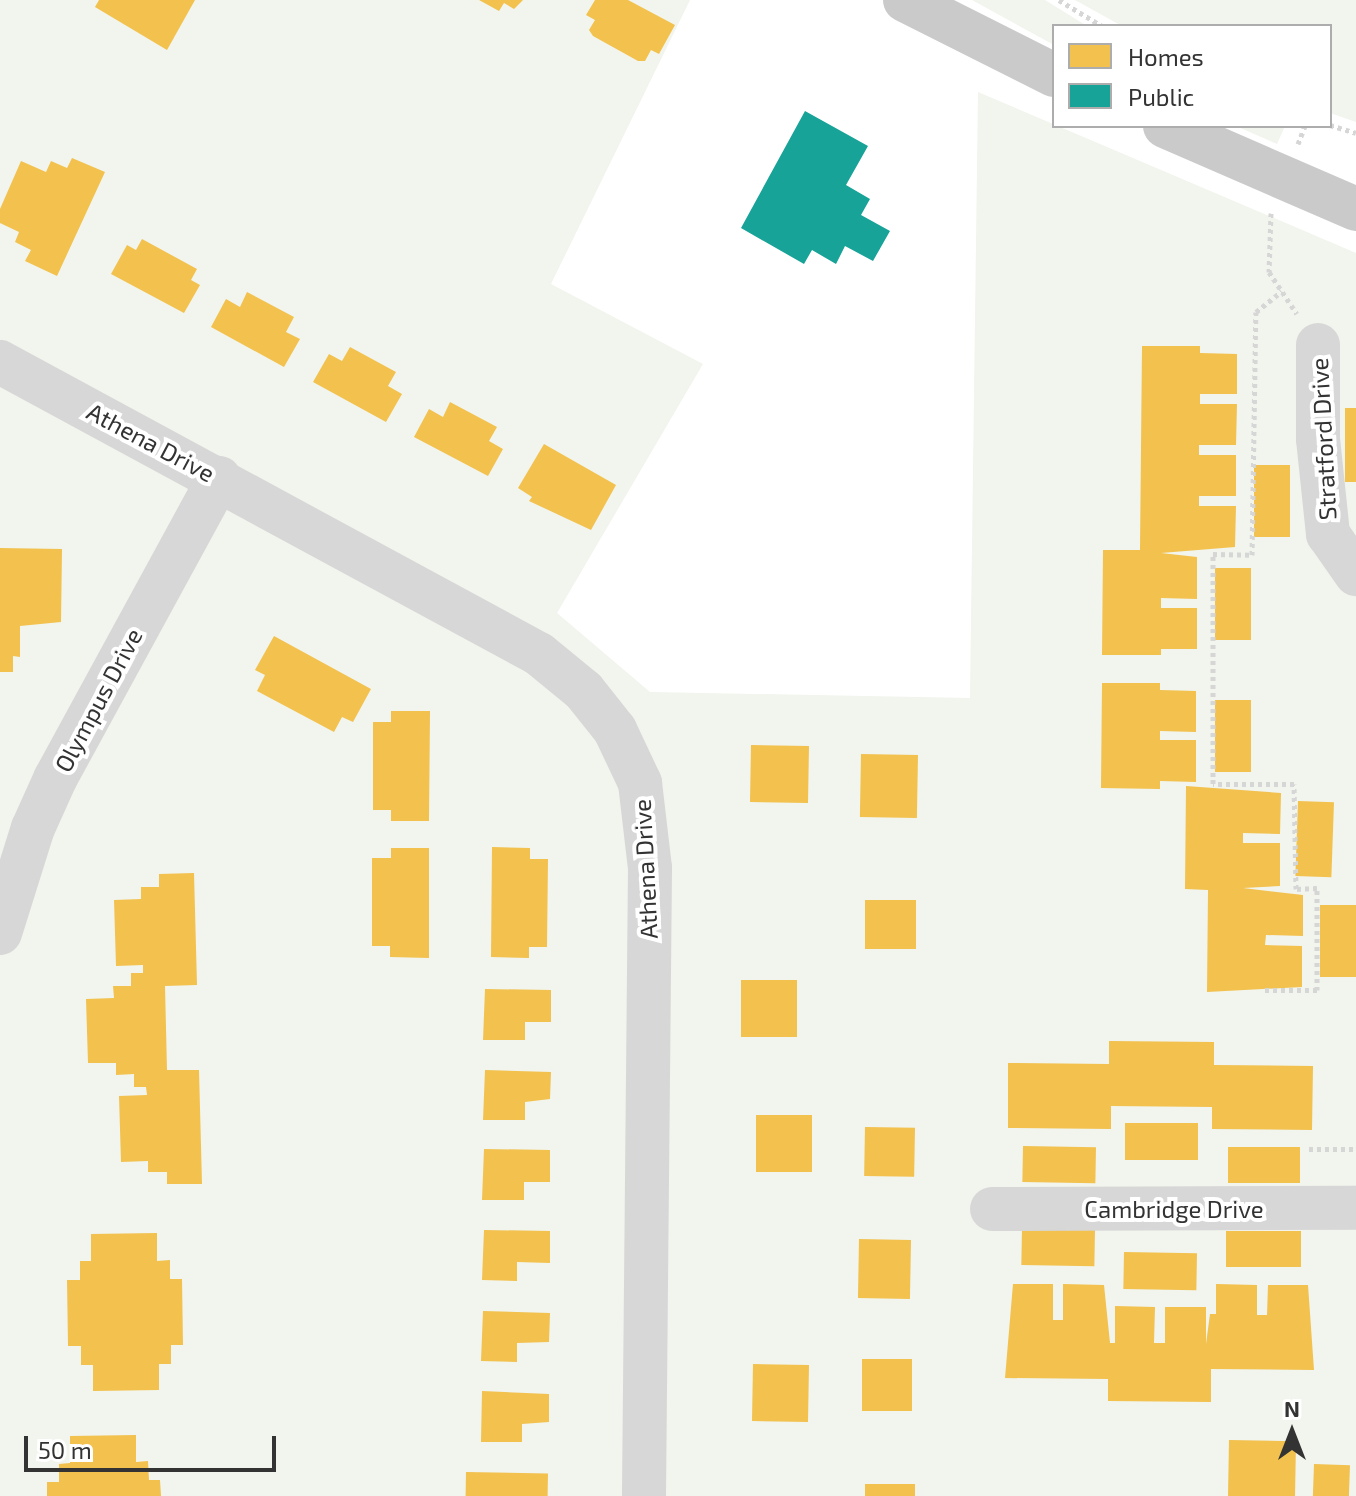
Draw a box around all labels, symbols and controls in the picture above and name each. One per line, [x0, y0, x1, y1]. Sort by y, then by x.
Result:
legend [1052, 24, 1332, 128]
text: Homes [1128, 42, 1204, 71]
text: Public [1128, 82, 1194, 111]
street label: Stratford Drive [1304, 357, 1342, 521]
street label: Athena Drive [82, 396, 220, 488]
street label: Olympus Drive [48, 623, 148, 777]
street label: Athena Drive [627, 798, 663, 940]
street label: Cambridge Drive [1084, 1195, 1264, 1223]
north arrow [1252, 1392, 1332, 1472]
text: N [1284, 1395, 1300, 1421]
scale bar [28, 1420, 280, 1470]
text: 50 m [38, 1435, 92, 1464]

